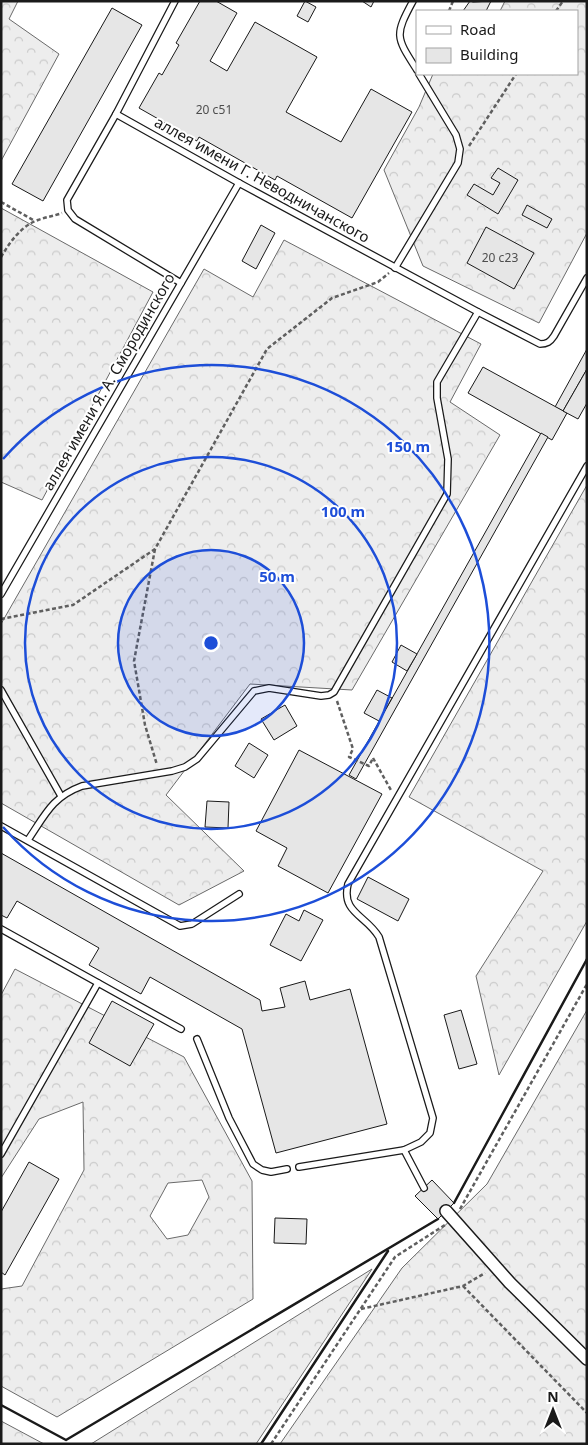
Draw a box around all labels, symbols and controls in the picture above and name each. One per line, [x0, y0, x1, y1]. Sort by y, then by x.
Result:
legend [416, 10, 578, 75]
text: Road [460, 19, 496, 39]
text: Building [460, 44, 518, 64]
house number: 20 с51 [196, 101, 232, 118]
street label: аллея имени Г. Неводничанского [151, 111, 374, 247]
house number: 20 с23 [482, 249, 518, 266]
street label: аллея имени Я. А. Смородинского [37, 269, 179, 494]
text: 150 m [386, 436, 430, 456]
text: 100 m [321, 501, 365, 521]
text: 50 m [259, 566, 295, 586]
centre of rings [202, 634, 220, 652]
north arrow [528, 1385, 578, 1435]
text: N [547, 1387, 559, 1406]

